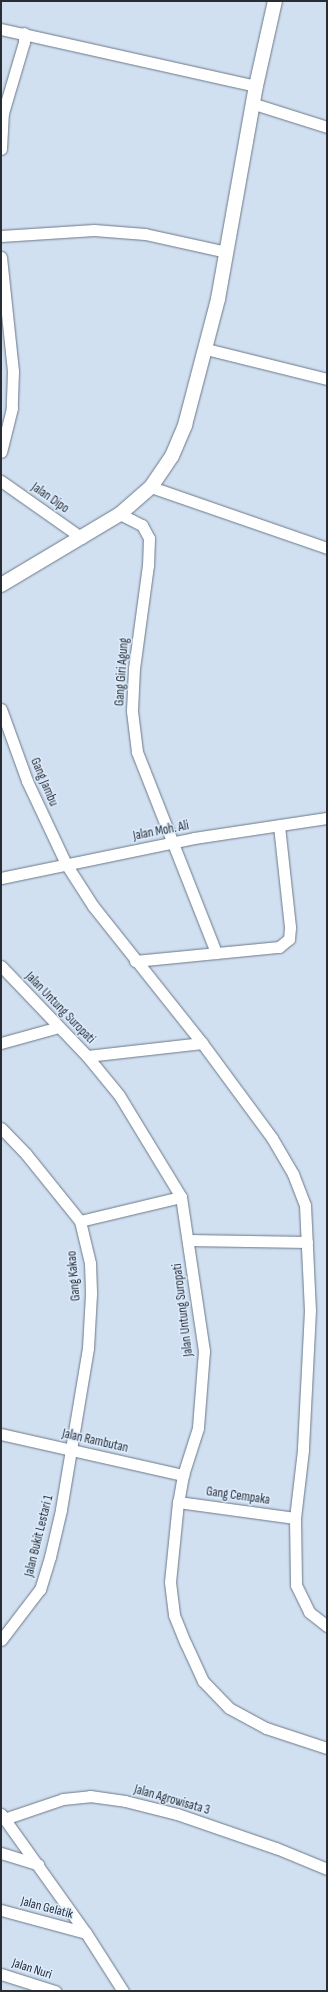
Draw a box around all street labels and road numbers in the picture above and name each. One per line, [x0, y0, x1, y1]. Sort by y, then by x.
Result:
street label: Jalan Dipo [28, 479, 72, 517]
street label: Gang Giri Agung [112, 637, 132, 707]
street label: Gang Jambu [27, 755, 61, 809]
street label: Jalan Moh. Ali [132, 818, 190, 844]
street label: Jalan Untung Suropati [22, 969, 98, 1047]
street label: Gang Kakao [64, 1250, 84, 1302]
street label: Jalan Untung Suropati [170, 1263, 196, 1357]
street label: Jalan Rambutan [61, 1426, 129, 1456]
street label: Gang Cempaka [205, 1484, 271, 1508]
street label: Jalan Bukit Lestari 1 [21, 1494, 57, 1578]
street label: Jalan Agrowisata 3 [132, 1782, 212, 1818]
street label: Jalan Gelatik [19, 1894, 75, 1922]
street label: Jalan Nuri [10, 1955, 54, 1983]

